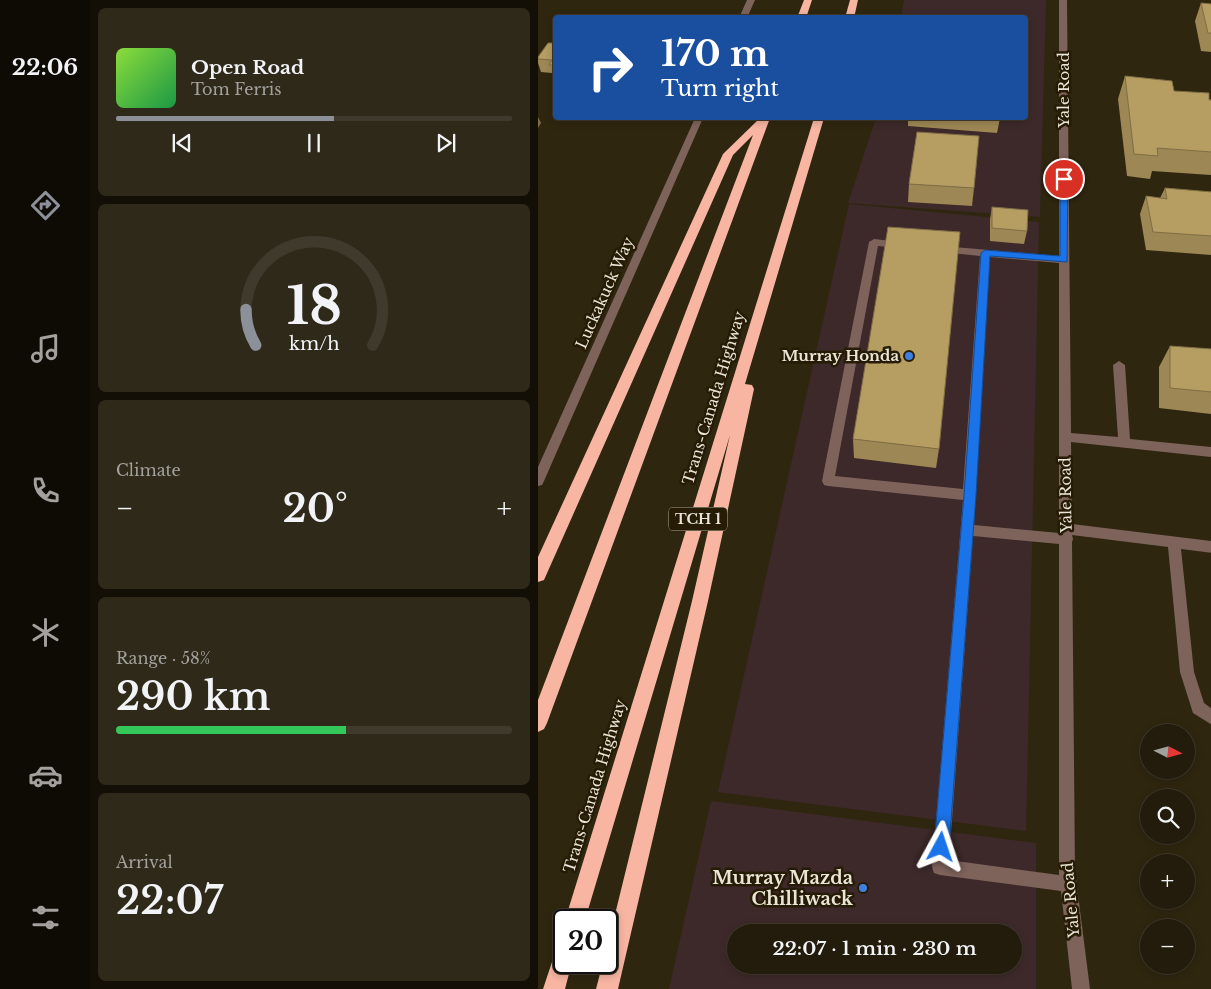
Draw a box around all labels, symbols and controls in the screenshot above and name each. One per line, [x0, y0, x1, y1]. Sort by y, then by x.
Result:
text: 170 m [661, 32, 769, 75]
icon: right [578, 35, 643, 100]
street label: Yale Road [1054, 52, 1073, 129]
text: 22:06 [12, 54, 78, 81]
text: Open Road [191, 56, 304, 79]
text: Turn right [661, 75, 779, 102]
text: Tom Ferris [191, 79, 282, 99]
icon: previous [168, 129, 196, 157]
icon: pause [300, 129, 328, 157]
icon: next [432, 129, 460, 157]
pin [1043, 158, 1085, 200]
icon: arrive [1050, 165, 1078, 193]
icon: directions [28, 188, 63, 223]
street label: Luckakuck Way [571, 234, 638, 352]
text: 18 [286, 274, 342, 338]
street label: Trans-Canada Highway [678, 308, 749, 487]
icon: music [28, 331, 63, 366]
text: km/h [289, 333, 339, 355]
place label: Murray Honda [781, 346, 899, 365]
marker: Murray Honda [903, 350, 915, 362]
street label: Yale Road [1055, 457, 1076, 534]
text: Climate [116, 460, 181, 480]
icon: phone [28, 473, 63, 508]
text: 20° [282, 485, 348, 532]
text: − [116, 491, 134, 526]
text: + [497, 491, 512, 526]
road number: TCH 1 [669, 508, 727, 530]
icon: climate [28, 615, 63, 650]
text: Range · 58% [116, 648, 210, 668]
text: 290 km [116, 673, 270, 720]
street label: Trans-Canada Highway [559, 696, 630, 875]
north arrow [1140, 724, 1196, 779]
map controls [1140, 724, 1195, 974]
icon: car [28, 758, 63, 793]
button: search [1140, 789, 1195, 844]
position arrow [914, 820, 966, 872]
text: Arrival [116, 852, 173, 872]
button: + [1140, 854, 1195, 909]
street label: Yale Road [1058, 862, 1083, 939]
place label: Murray Mazda Chilliwack [712, 867, 854, 910]
text: 22:07 [116, 877, 223, 924]
marker: Murray Mazda Chilliwack [857, 882, 869, 894]
icon: filters [28, 900, 63, 935]
speed limit sign: 20 [553, 909, 618, 974]
button: − [1140, 919, 1195, 974]
text: 22:07 · 1 min · 230 m [773, 937, 976, 960]

